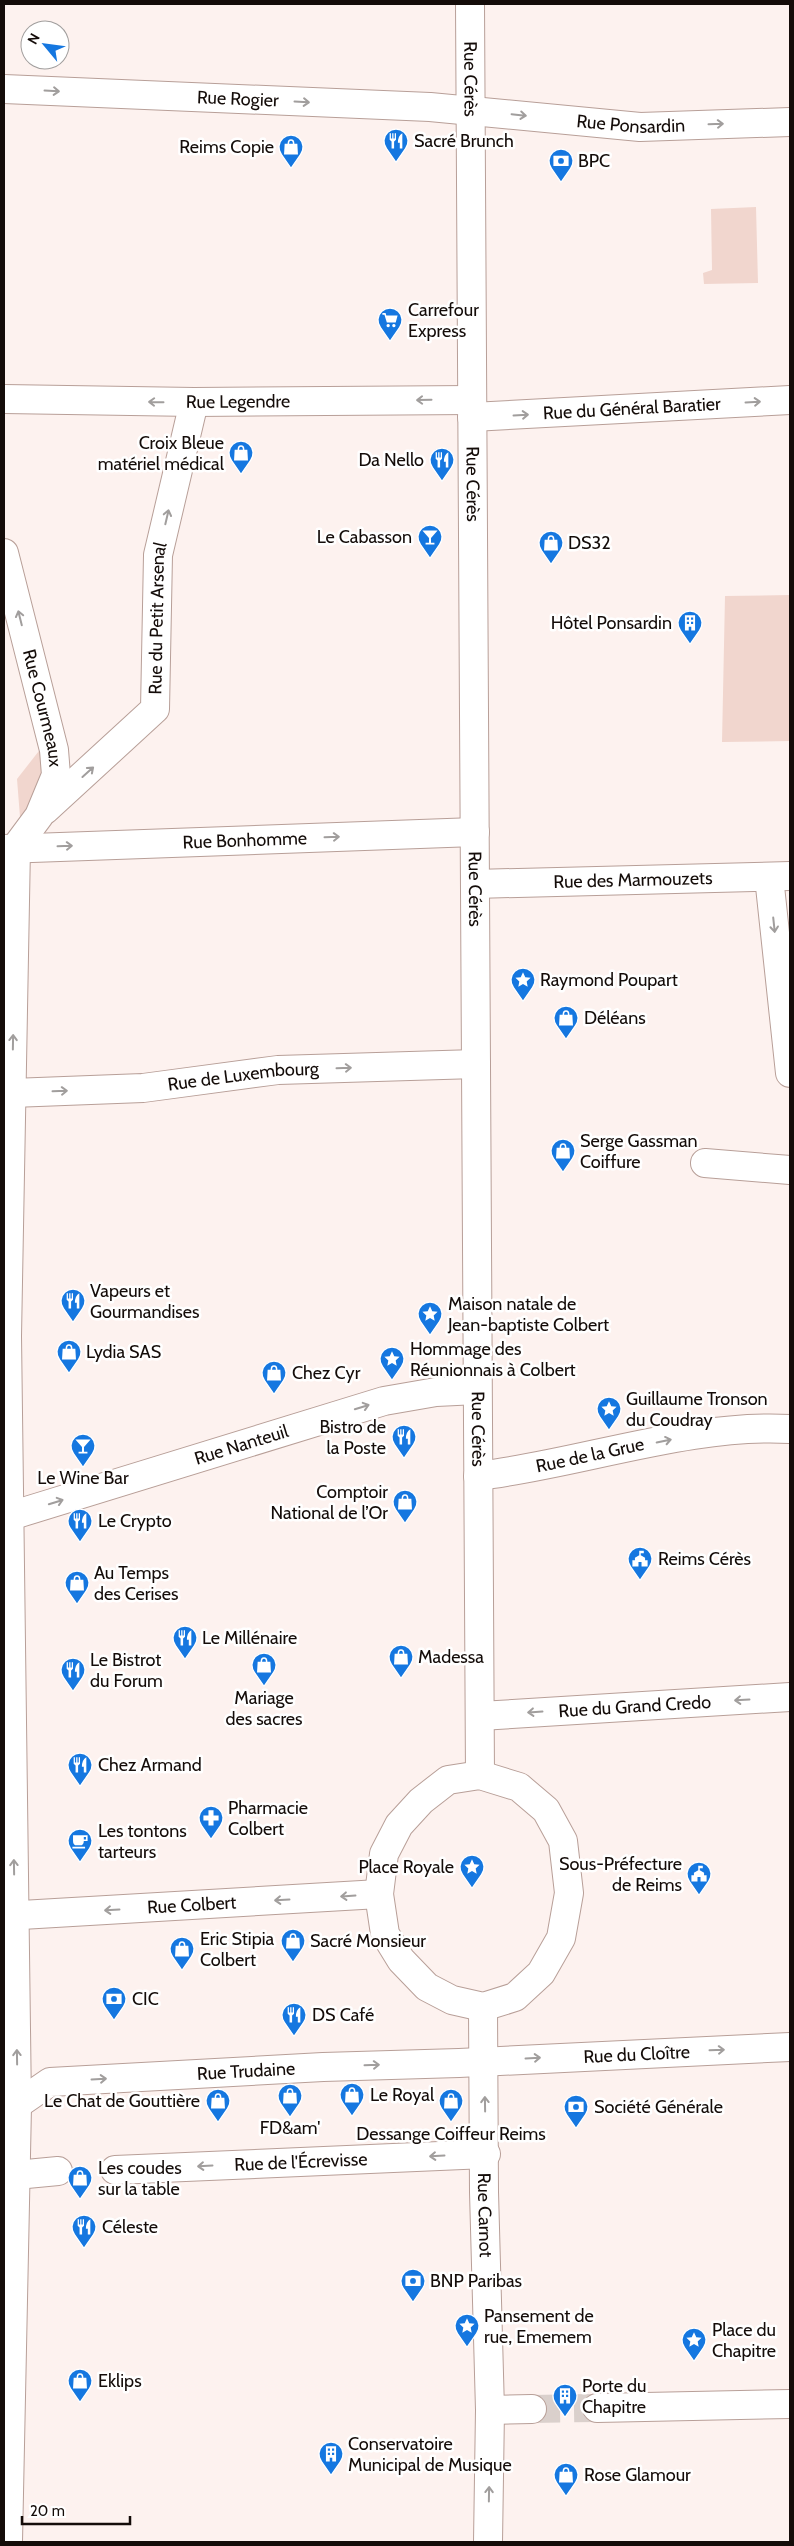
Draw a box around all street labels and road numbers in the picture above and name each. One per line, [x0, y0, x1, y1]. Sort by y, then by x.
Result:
street label: Rue Cérès [459, 41, 482, 117]
street label: Rue Rogier [196, 86, 279, 112]
street label: Rue Ponsardin [575, 110, 685, 138]
street label: Rue Legendre [186, 390, 290, 413]
street label: Rue du Général Baratier [542, 393, 722, 424]
street label: Rue Cérès [461, 446, 484, 522]
street label: Rue du Petit Arsenal [144, 539, 172, 695]
street label: Rue Courmeaux [18, 647, 66, 768]
street label: Rue Bonhomme [182, 827, 307, 854]
street label: Rue Cérès [464, 851, 486, 927]
street label: Rue des Marmouzets [553, 867, 713, 893]
street label: Rue de Luxembourg [166, 1058, 320, 1096]
street label: Rue Cérès [467, 1391, 489, 1467]
street label: Rue Nanteuil [192, 1420, 292, 1470]
street label: Rue de la Grue [534, 1433, 646, 1477]
street label: Rue du Grand Credo [558, 1691, 712, 1722]
street label: Rue Colbert [146, 1891, 237, 1919]
street label: Rue du Cloître [583, 2041, 690, 2068]
street label: Rue Trudaine [196, 2058, 296, 2085]
street label: Rue de l'Écrevisse [234, 2148, 368, 2176]
street label: Rue Carnot [473, 2173, 497, 2258]

